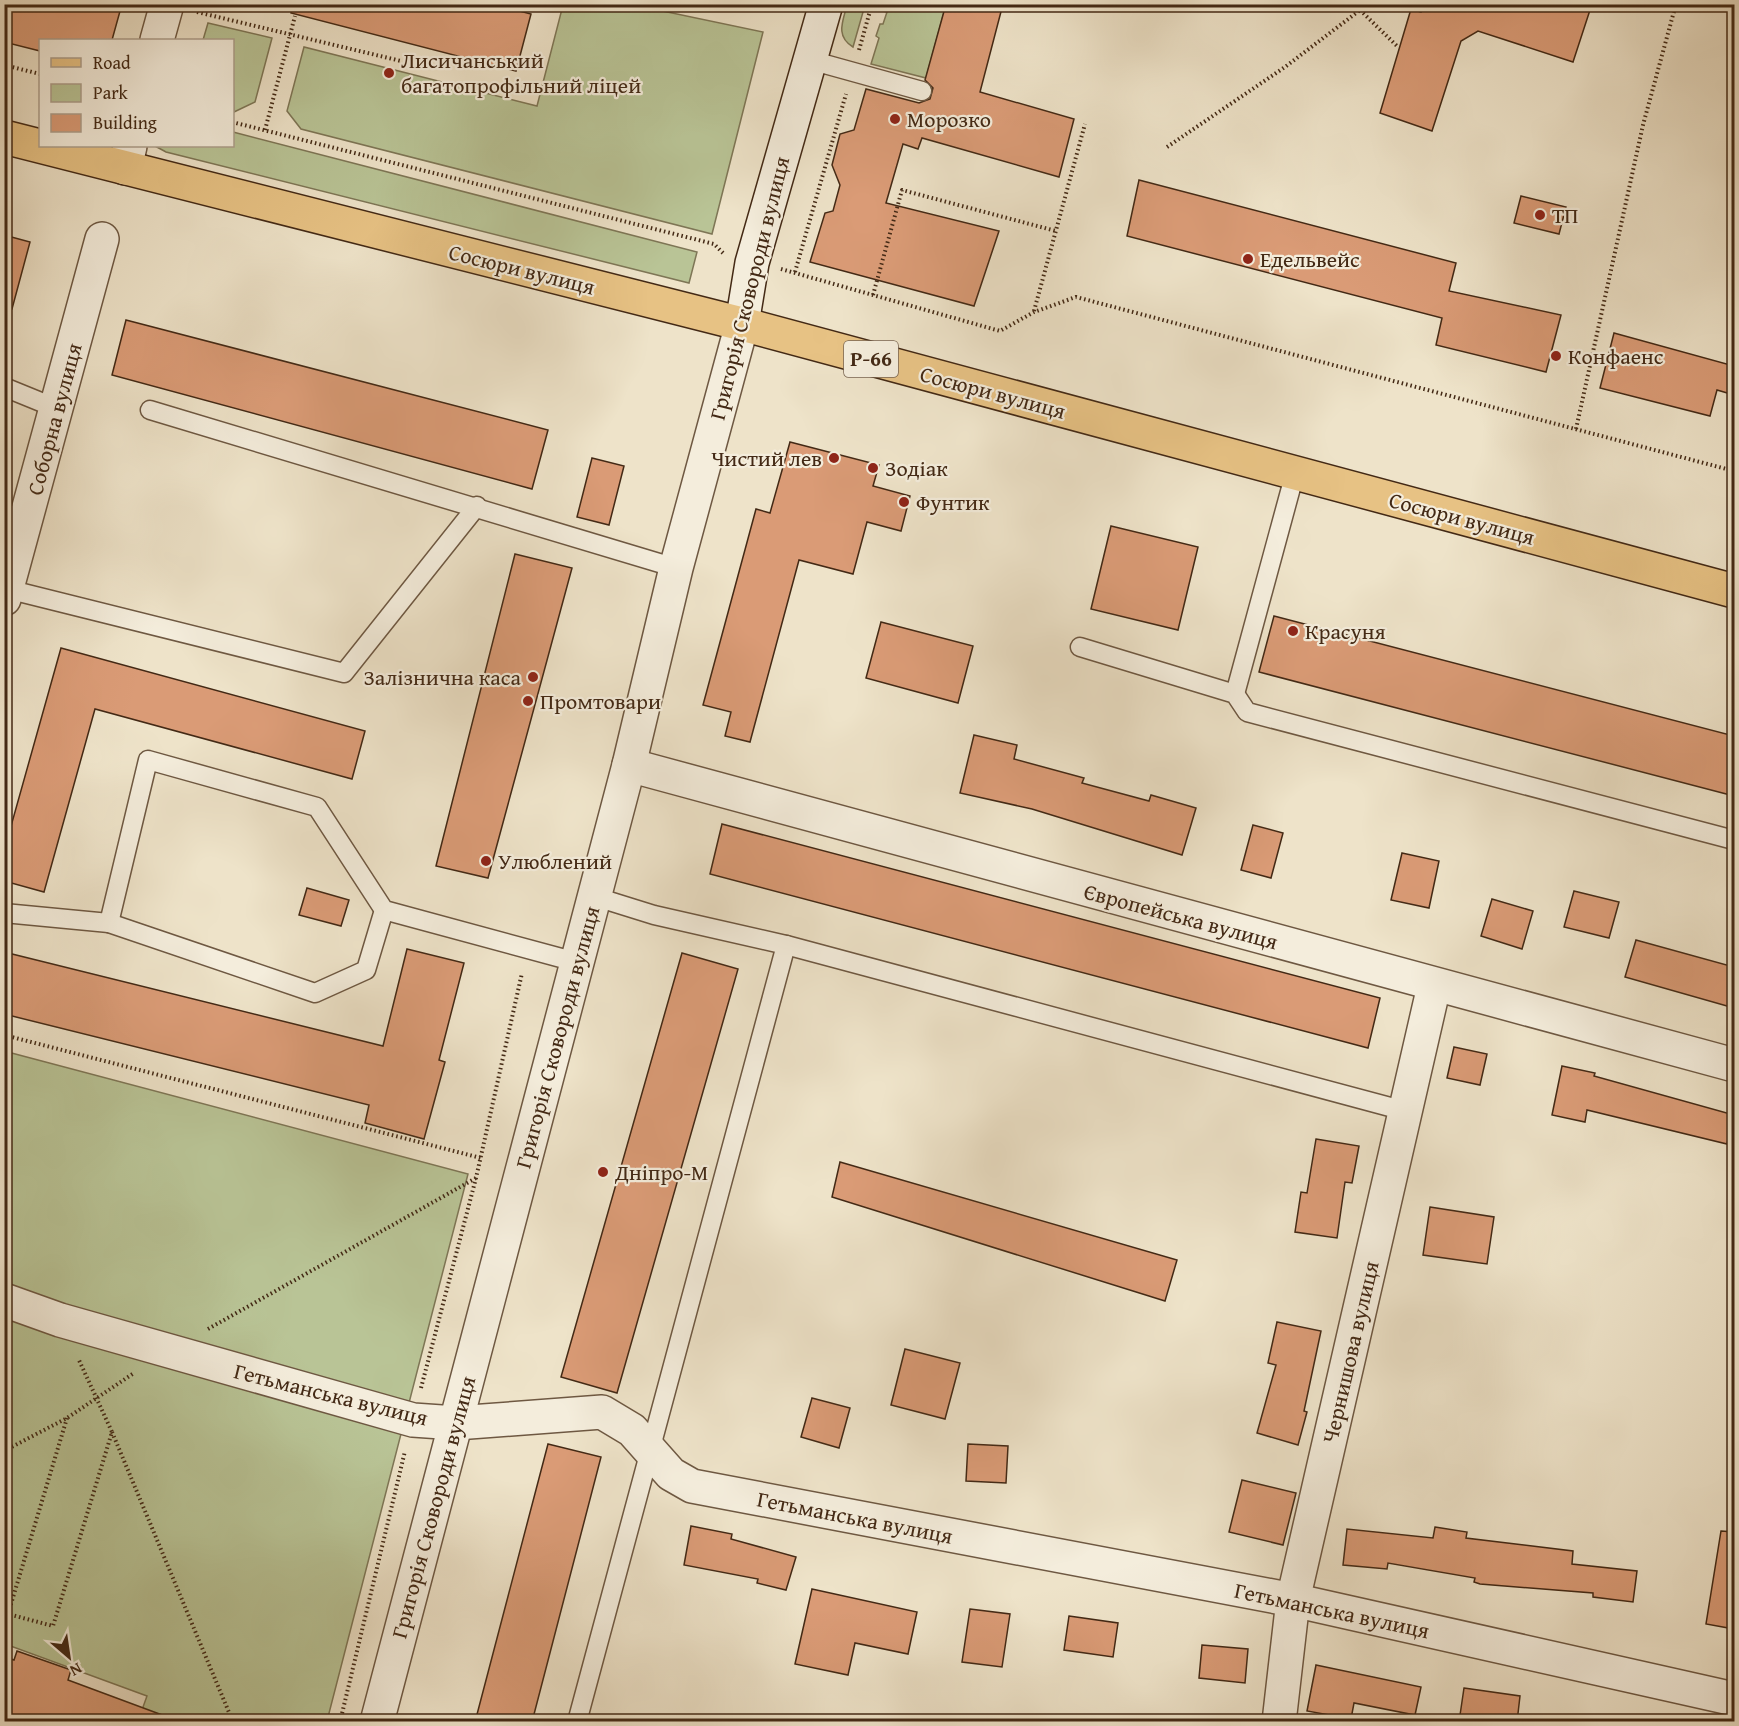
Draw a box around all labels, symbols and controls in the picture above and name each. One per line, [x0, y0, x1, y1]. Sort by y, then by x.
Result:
legend [39, 39, 234, 147]
place label: Лисичанський багатопрофільний ліцей [401, 44, 641, 101]
text: Road [93, 49, 131, 76]
marker: Лисичанський багатопрофільний ліцей [382, 66, 396, 80]
text: Park [93, 79, 129, 106]
place label: Морозко [907, 103, 991, 135]
text: Building [93, 109, 157, 136]
marker: Морозко [888, 112, 902, 126]
street label: Григорія Сковороди вулиця [701, 153, 797, 423]
place label: ТП [1552, 199, 1579, 231]
marker: ТП [1533, 208, 1547, 222]
street label: Сосюри вулиця [446, 235, 598, 303]
place label: Едельвейс [1260, 243, 1360, 275]
marker: Едельвейс [1241, 252, 1255, 266]
street label: Соборна вулиця [18, 339, 90, 499]
place label: Конфаенс [1568, 340, 1664, 372]
road number: Р-66 [844, 341, 898, 377]
marker: Конфаенс [1549, 349, 1563, 363]
street label: Сосюри вулиця [917, 357, 1069, 427]
place label: Чистий лев [711, 442, 822, 474]
marker: Чистий лев [827, 451, 841, 465]
place label: Зодіак [885, 452, 948, 484]
marker: Зодіак [866, 461, 880, 475]
street label: Сосюри вулиця [1386, 483, 1538, 553]
place label: Фунтик [916, 486, 990, 518]
marker: Фунтик [897, 495, 911, 509]
place label: Красуня [1305, 615, 1386, 647]
marker: Красуня [1286, 624, 1300, 638]
place label: Залiзнична каса [363, 661, 522, 693]
marker: Залiзнична каса [526, 670, 540, 684]
place label: Промтовари [540, 685, 661, 717]
marker: Промтовари [521, 694, 535, 708]
place label: Улюблений [498, 845, 612, 877]
marker: Улюблений [479, 854, 493, 868]
street label: Європейська вулиця [1081, 875, 1281, 957]
street label: Григорія Сковороди вулиця [507, 902, 607, 1172]
place label: Днiпро-М [614, 1156, 708, 1188]
marker: Днiпро-М [596, 1165, 610, 1179]
street label: Чернишова вулиця [1313, 1258, 1387, 1446]
street label: Гетьманська вулиця [231, 1354, 431, 1434]
street label: Григорія Сковороди вулиця [383, 1372, 483, 1642]
street label: Гетьманська вулиця [754, 1482, 956, 1552]
street label: Гетьманська вулиця [1231, 1574, 1433, 1646]
north arrow [39, 1627, 99, 1687]
text: N [66, 1657, 87, 1683]

